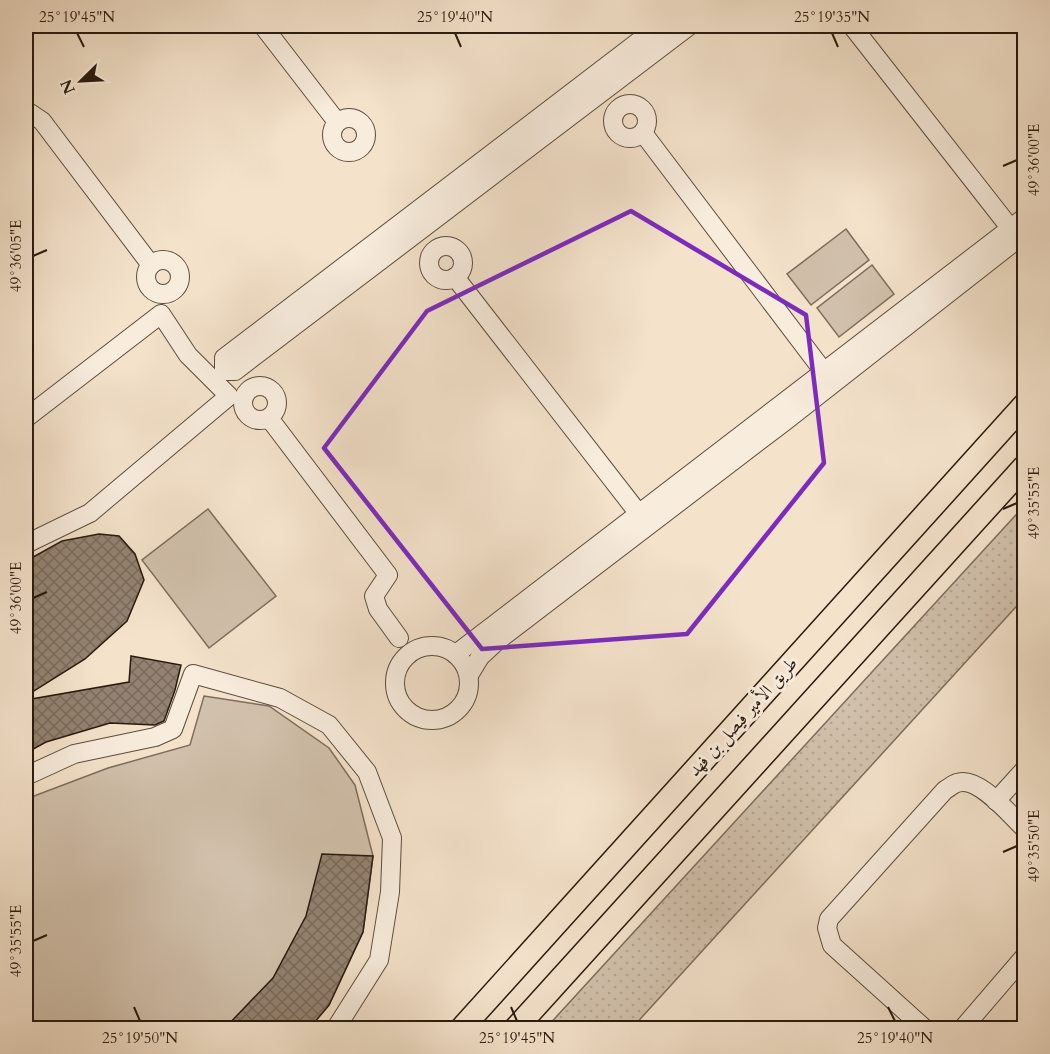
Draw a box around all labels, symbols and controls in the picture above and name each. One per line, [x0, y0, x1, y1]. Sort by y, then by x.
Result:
text: 25°19'45"N [39, 7, 115, 27]
text: 25°19'40"N [417, 7, 493, 27]
text: 25°19'35"N [794, 7, 870, 27]
north arrow [51, 51, 111, 111]
text: N [55, 76, 81, 98]
text: 49°36'00"E [1024, 124, 1044, 196]
text: 49°36'05"E [6, 220, 26, 292]
text: 49°35'55"E [1024, 467, 1044, 539]
text: 49°36'00"E [6, 562, 26, 634]
street label: طريق الأمير فيصل بن فهد [682, 651, 804, 782]
text: 49°35'50"E [1024, 810, 1044, 882]
text: 49°35'55"E [6, 905, 26, 977]
text: 25°19'50"N [102, 1028, 178, 1048]
text: 25°19'45"N [479, 1028, 555, 1048]
text: 25°19'40"N [857, 1028, 933, 1048]

